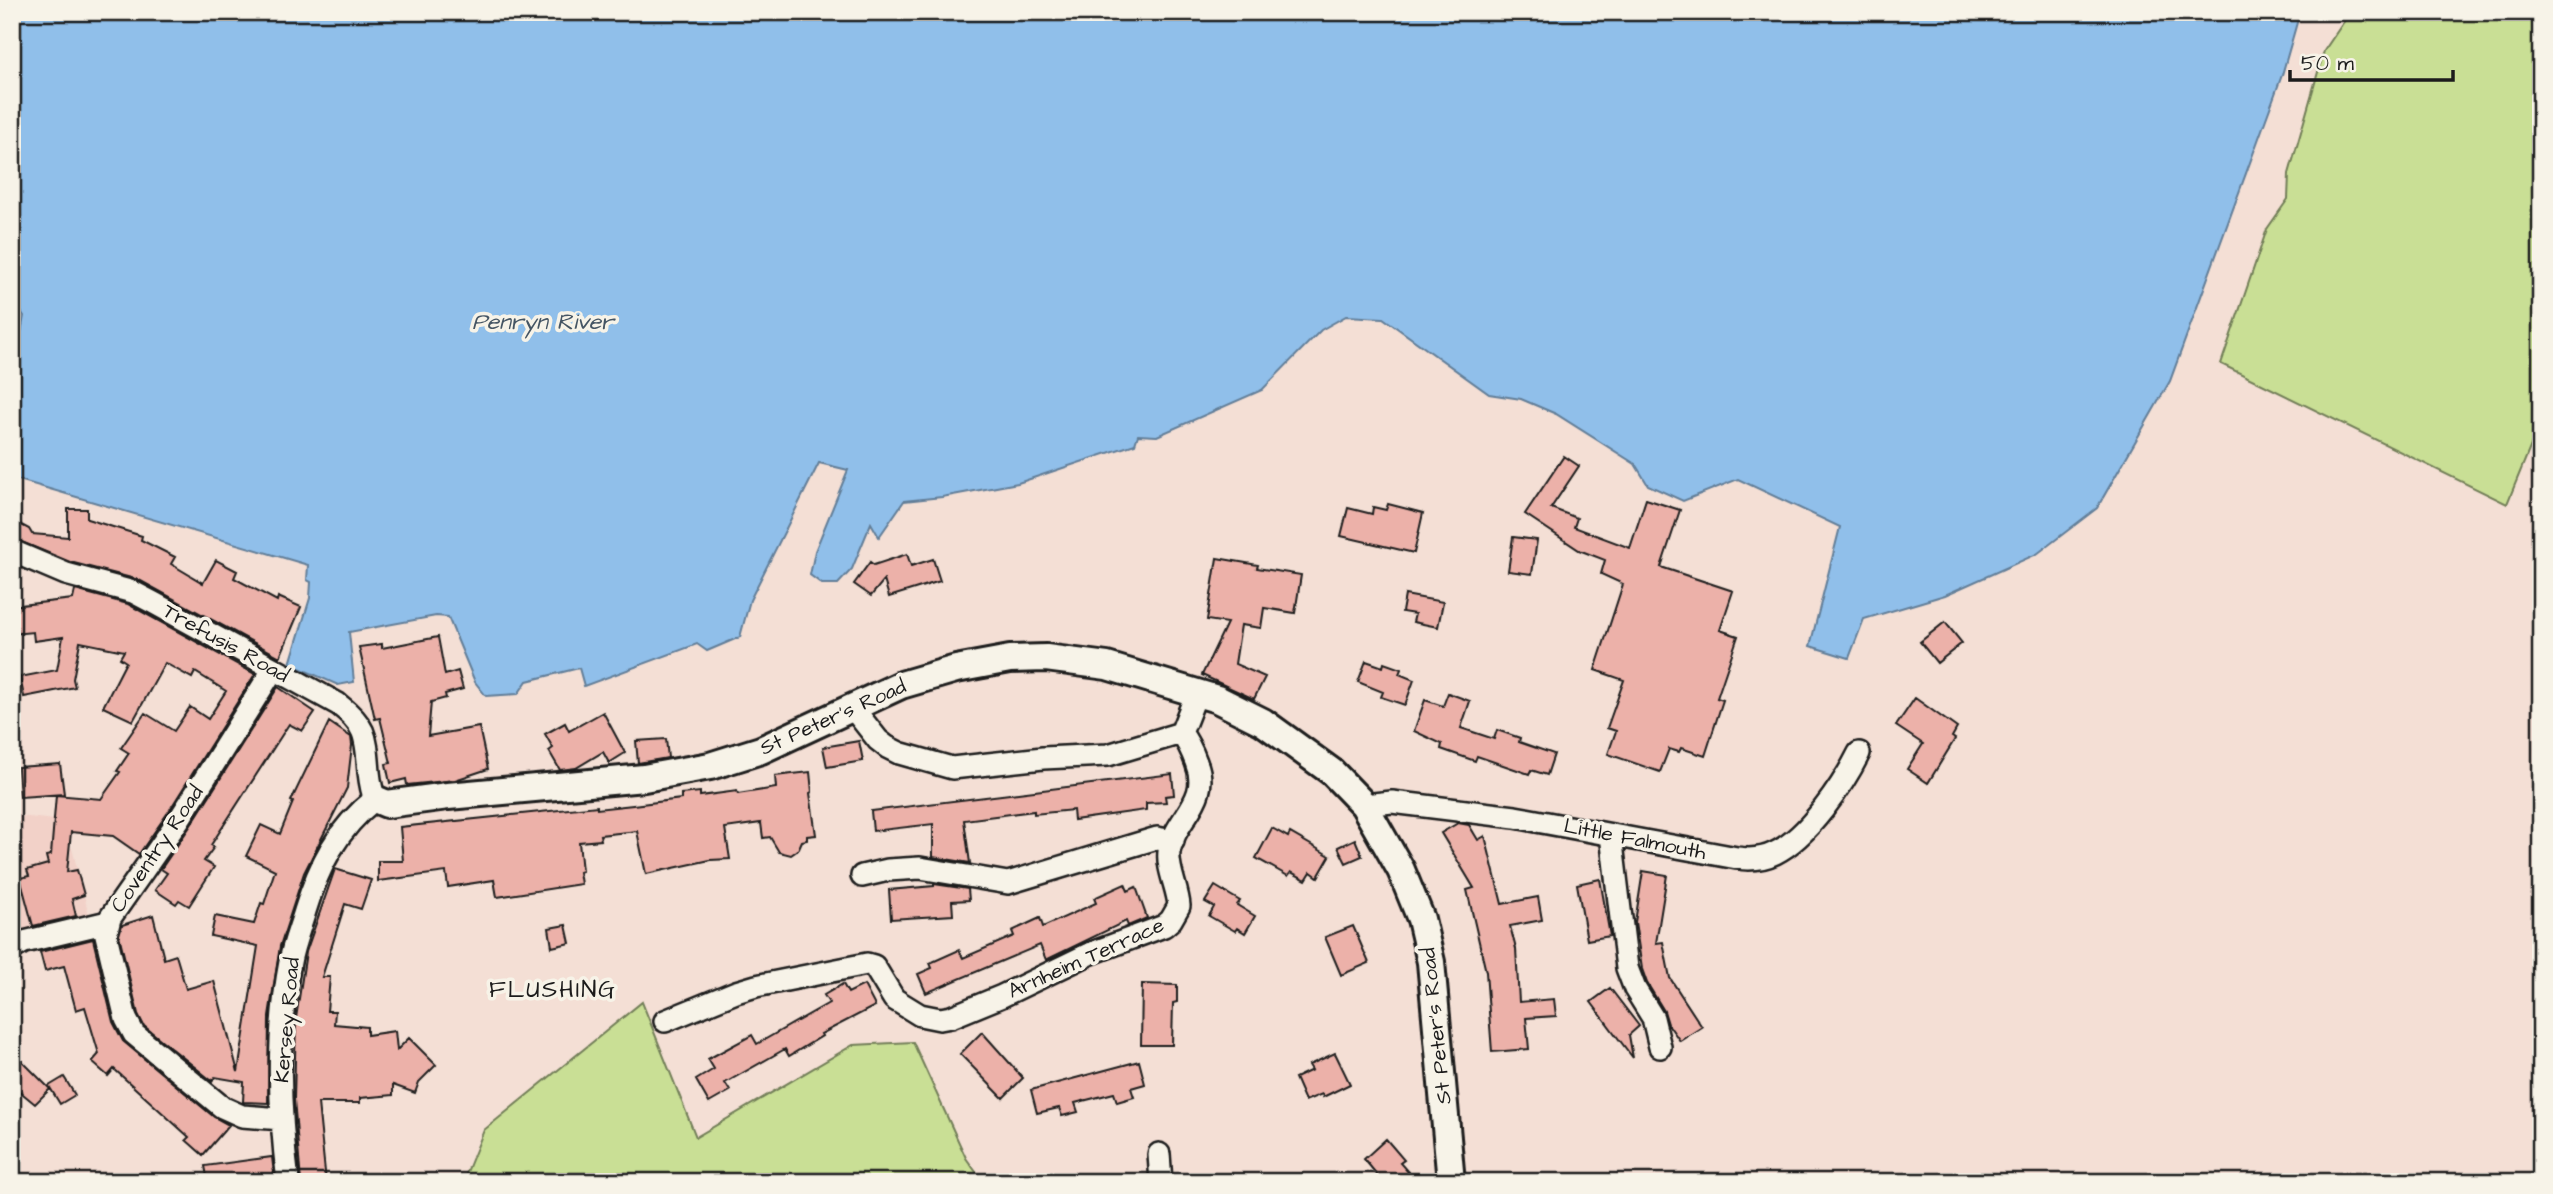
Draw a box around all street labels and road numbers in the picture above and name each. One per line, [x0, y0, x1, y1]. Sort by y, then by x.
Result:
street label: Trefusis Road [158, 596, 294, 690]
street label: St Peter's Road [755, 672, 911, 762]
street label: Coventry Road [104, 779, 212, 919]
street label: Little Falmouth [1562, 811, 1709, 867]
street label: Arnheim Terrace [1003, 911, 1169, 1005]
street label: St Peter's Road [1413, 946, 1459, 1106]
street label: Kersey Road [267, 956, 309, 1084]

